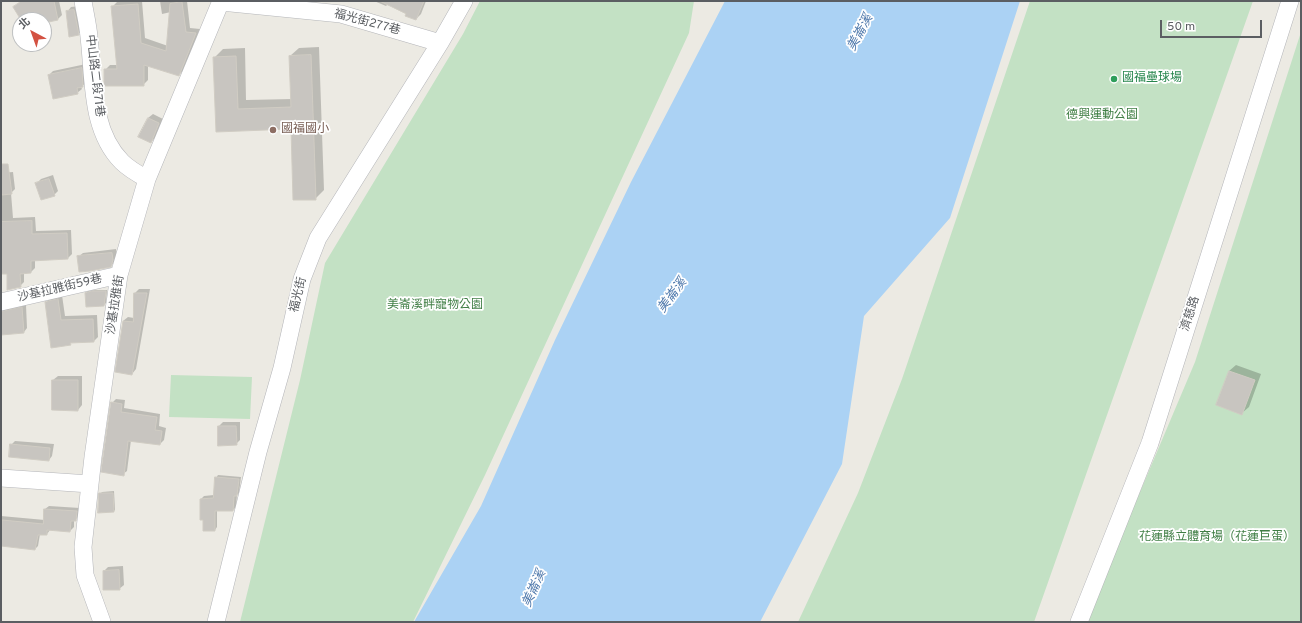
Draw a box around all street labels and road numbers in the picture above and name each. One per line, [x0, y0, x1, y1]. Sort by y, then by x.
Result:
street label: 福光街277巷 [332, 7, 402, 39]
street label: 中山路二段71巷 [82, 34, 106, 118]
street label: 沙基拉雅街59巷 [16, 272, 104, 306]
street label: 沙基拉雅街 [104, 274, 128, 336]
street label: 福光街 [288, 276, 310, 314]
street label: 濟慈路 [1179, 295, 1203, 333]

